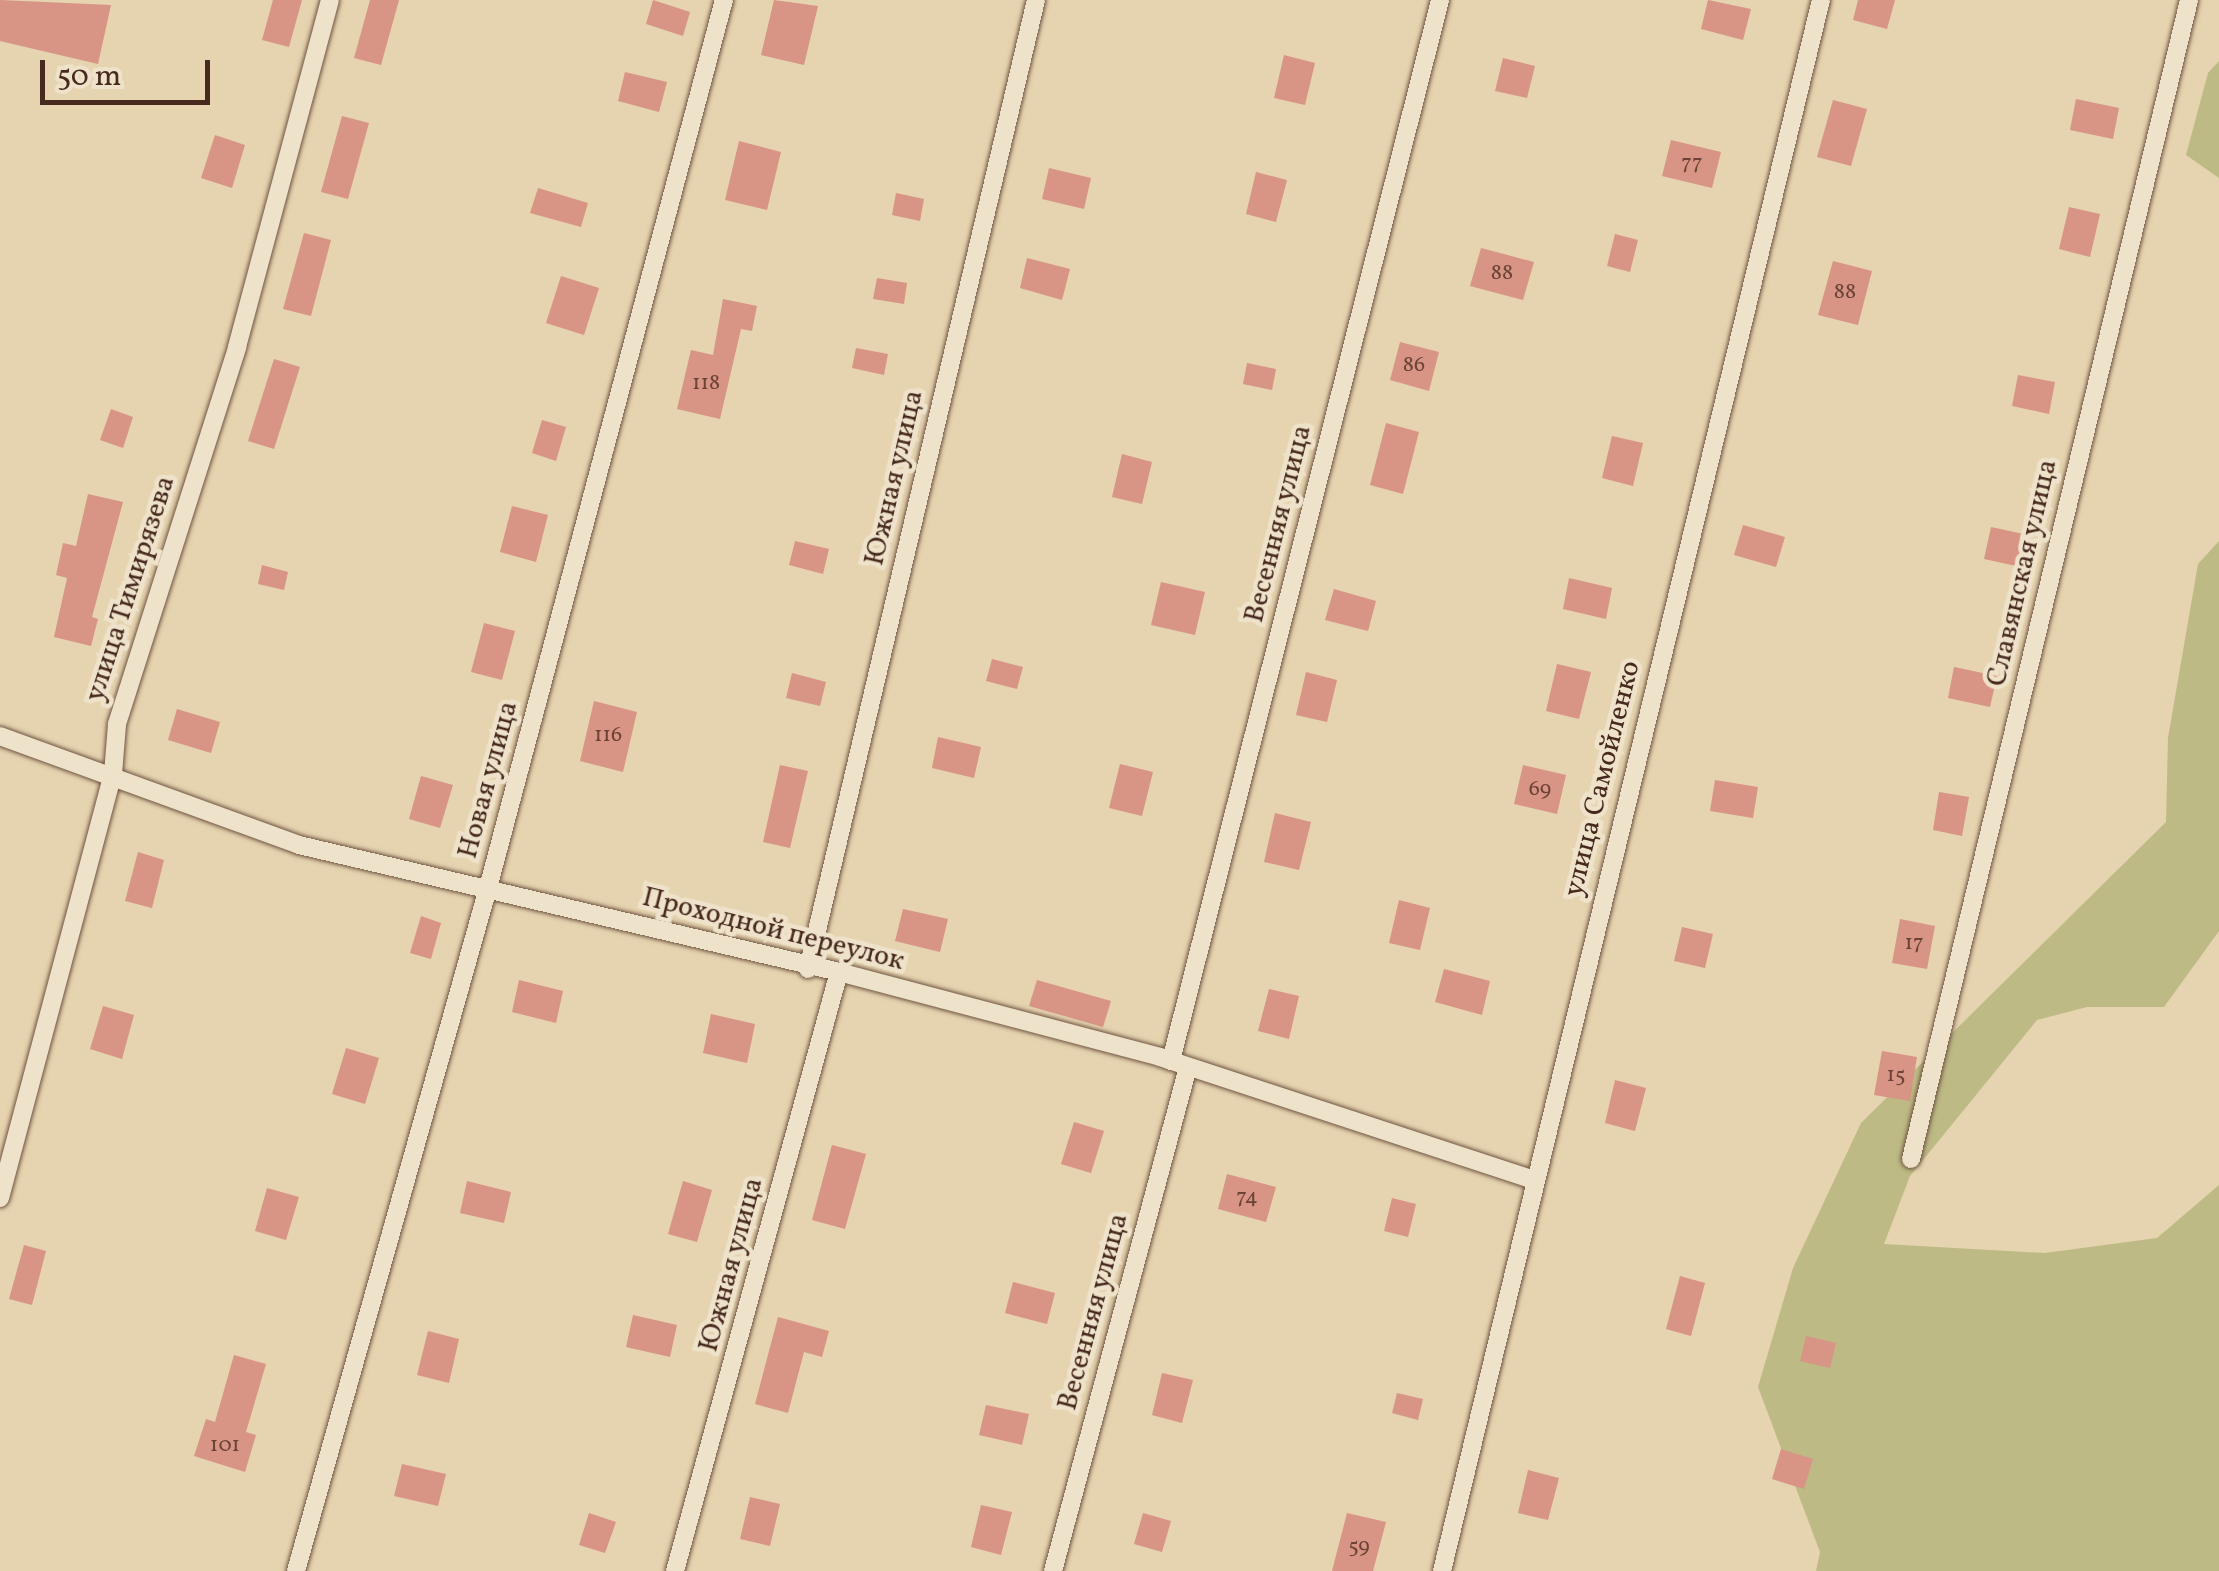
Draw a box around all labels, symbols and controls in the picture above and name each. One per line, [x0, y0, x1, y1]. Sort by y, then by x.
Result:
scale bar [45, 40, 215, 102]
text: 50 m [57, 56, 121, 98]
house number: 77 [1681, 151, 1703, 177]
house number: 88 [1491, 261, 1513, 287]
house number: 88 [1834, 280, 1856, 306]
house number: 86 [1403, 353, 1425, 379]
house number: 118 [692, 371, 720, 397]
street label: Южная улица [858, 387, 932, 569]
street label: Весенняя улица [1238, 421, 1320, 627]
street label: Славянская улица [1980, 456, 2066, 690]
street label: улица Тимирязева [79, 472, 183, 706]
street label: улица Самойленко [1557, 658, 1649, 900]
street label: Новая улица [452, 697, 526, 863]
house number: 116 [594, 723, 622, 749]
house number: 69 [1529, 777, 1551, 803]
street label: Проходной переулок [639, 881, 907, 979]
house number: 17 [1904, 931, 1924, 957]
house number: 15 [1886, 1063, 1906, 1089]
street label: Южная улица [693, 1174, 771, 1356]
house number: 74 [1236, 1185, 1258, 1211]
street label: Весенняя улица [1051, 1209, 1137, 1415]
house number: 101 [210, 1433, 240, 1459]
house number: 59 [1348, 1534, 1370, 1560]

